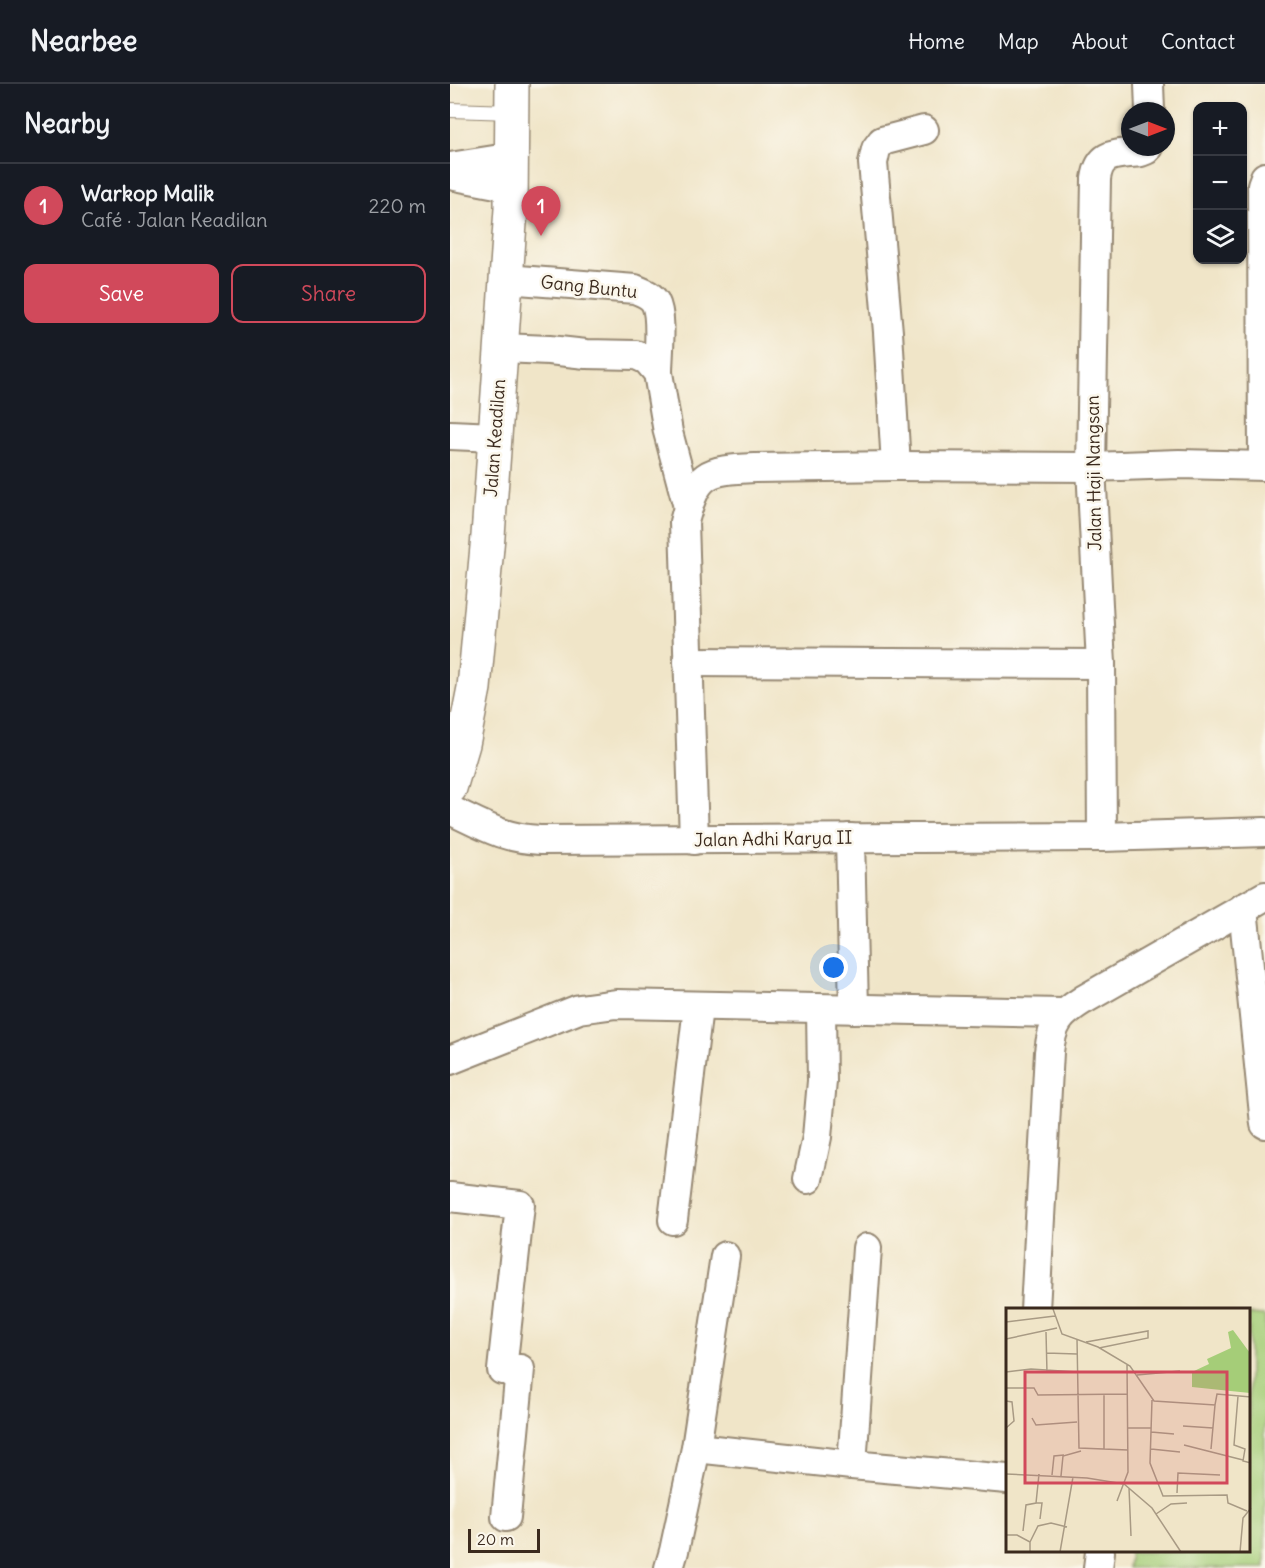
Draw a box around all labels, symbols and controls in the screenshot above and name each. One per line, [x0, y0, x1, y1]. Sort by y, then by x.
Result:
text: Nearbee [30, 23, 137, 59]
text: Home [908, 28, 965, 55]
text: Map [998, 28, 1039, 55]
text: About [1072, 28, 1128, 55]
text: Contact [1161, 28, 1235, 55]
north arrow [1121, 102, 1175, 156]
map controls [1193, 102, 1247, 264]
button: + [1193, 102, 1247, 156]
text: Nearby [24, 107, 110, 140]
button: − [1193, 156, 1247, 210]
text: Warkop Malik [81, 179, 214, 207]
pin: 1 [522, 186, 560, 236]
text: 1 [40, 193, 47, 218]
text: 220 m [369, 193, 426, 218]
text: Café · Jalan Keadilan [81, 207, 268, 232]
button: layers [1193, 210, 1247, 264]
button: Save [24, 264, 219, 323]
button: Share [231, 264, 426, 323]
street label: Gang Buntu [540, 270, 639, 303]
street label: Jalan Keadilan [479, 378, 510, 498]
street label: Jalan Haji Nangsan [1081, 395, 1106, 551]
street label: Jalan Adhi Karya II [694, 826, 852, 851]
your location [819, 953, 848, 982]
inset map [1006, 1308, 1250, 1553]
scale bar [468, 1526, 540, 1554]
text: 20 m [477, 1529, 514, 1549]

